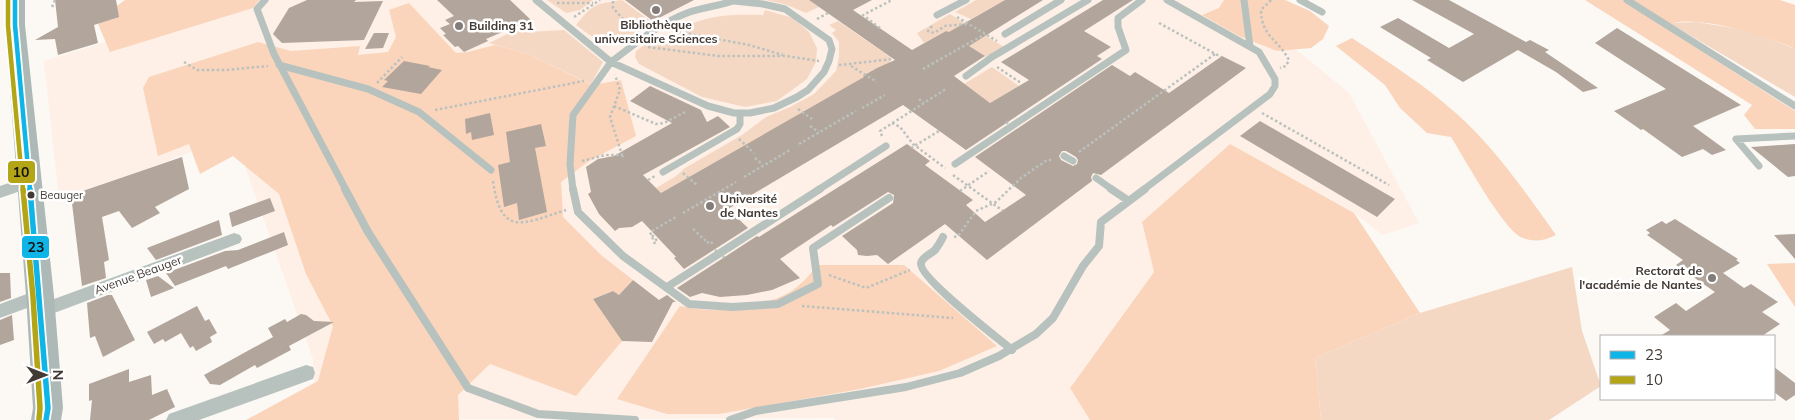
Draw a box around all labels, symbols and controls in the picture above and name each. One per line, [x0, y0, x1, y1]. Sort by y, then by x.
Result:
marker: Bibliothèque universitaire Sciences [650, 4, 662, 16]
place label: Bibliothèque universitaire Sciences [594, 17, 718, 46]
place label: Building 31 [469, 18, 534, 33]
marker: Building 31 [453, 20, 465, 32]
line badge: 10 [7, 160, 36, 184]
text: 10 [13, 163, 29, 181]
place label: Beauger [40, 188, 83, 202]
marker: Beauger [26, 190, 36, 200]
place label: Université de Nantes [720, 191, 778, 220]
marker: Université de Nantes [704, 200, 716, 212]
line badge: 23 [21, 235, 50, 259]
text: 23 [28, 238, 44, 256]
street label: Avenue Beauger [92, 252, 184, 297]
place label: Rectorat de l'académie de Nantes [1579, 263, 1702, 292]
marker: Rectorat de l'académie de Nantes [1706, 272, 1718, 284]
legend [1600, 335, 1775, 400]
text: 23 [1645, 345, 1663, 364]
north arrow [20, 350, 70, 400]
text: N [49, 370, 67, 380]
text: 10 [1645, 370, 1663, 389]

